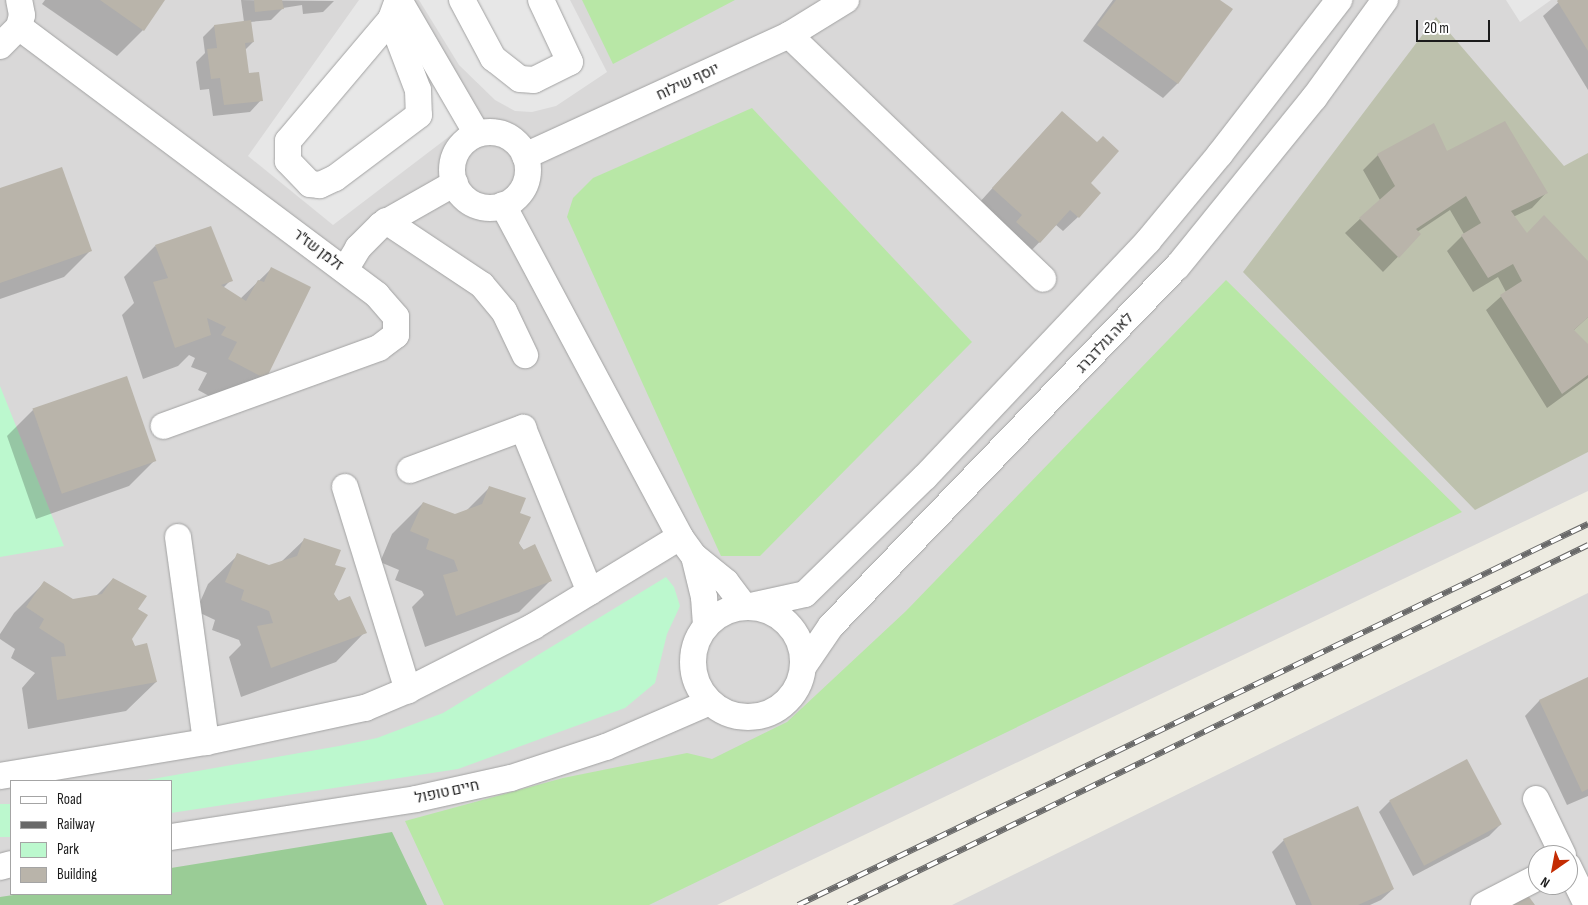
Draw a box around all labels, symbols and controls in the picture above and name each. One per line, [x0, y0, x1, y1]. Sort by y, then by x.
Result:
scale bar [1418, 10, 1492, 42]
text: 20 m [1424, 19, 1449, 38]
street label: יוסף שילוח [654, 60, 722, 104]
street label: זלמן שז"ר [289, 225, 347, 275]
street label: לאה גולדברג [1073, 309, 1137, 377]
street label: חיים טופול [413, 776, 481, 808]
legend [10, 780, 172, 895]
text: Road [57, 790, 82, 809]
text: Railway [57, 815, 95, 834]
text: Park [57, 840, 79, 859]
north arrow [1528, 845, 1578, 895]
text: Building [57, 865, 97, 884]
text: N [1537, 873, 1553, 891]

